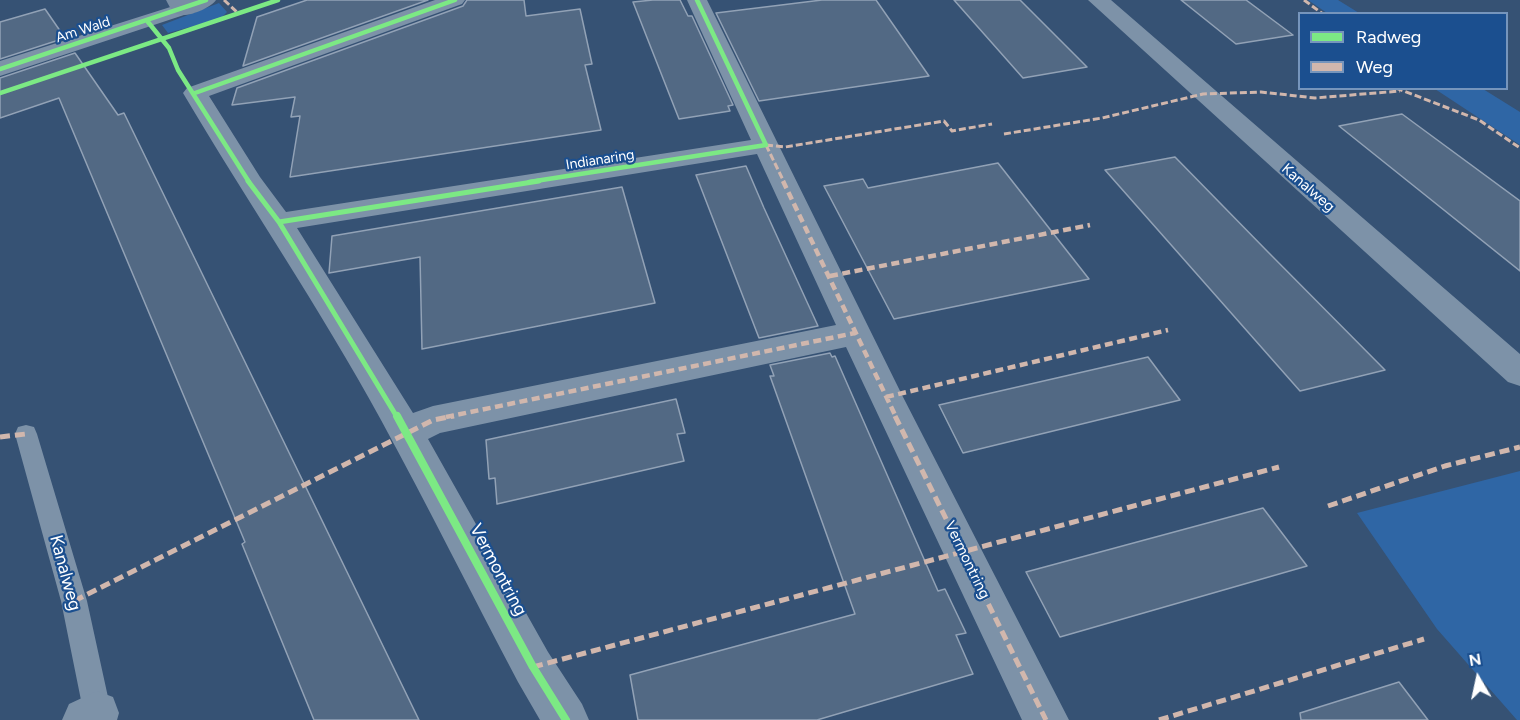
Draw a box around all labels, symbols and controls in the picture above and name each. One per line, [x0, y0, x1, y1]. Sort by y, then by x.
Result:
legend [1298, 12, 1508, 90]
street label: Am Wald [54, 13, 112, 47]
text: Radweg [1356, 26, 1421, 48]
text: Weg [1356, 56, 1393, 78]
street label: Indianaring [565, 146, 635, 174]
street label: Kanalweg [1278, 160, 1338, 216]
street label: Vermontring [940, 518, 994, 602]
street label: Vermontring [465, 520, 531, 620]
street label: Kanalweg [45, 533, 85, 613]
north arrow [1448, 648, 1508, 708]
text: N [1468, 649, 1483, 670]

